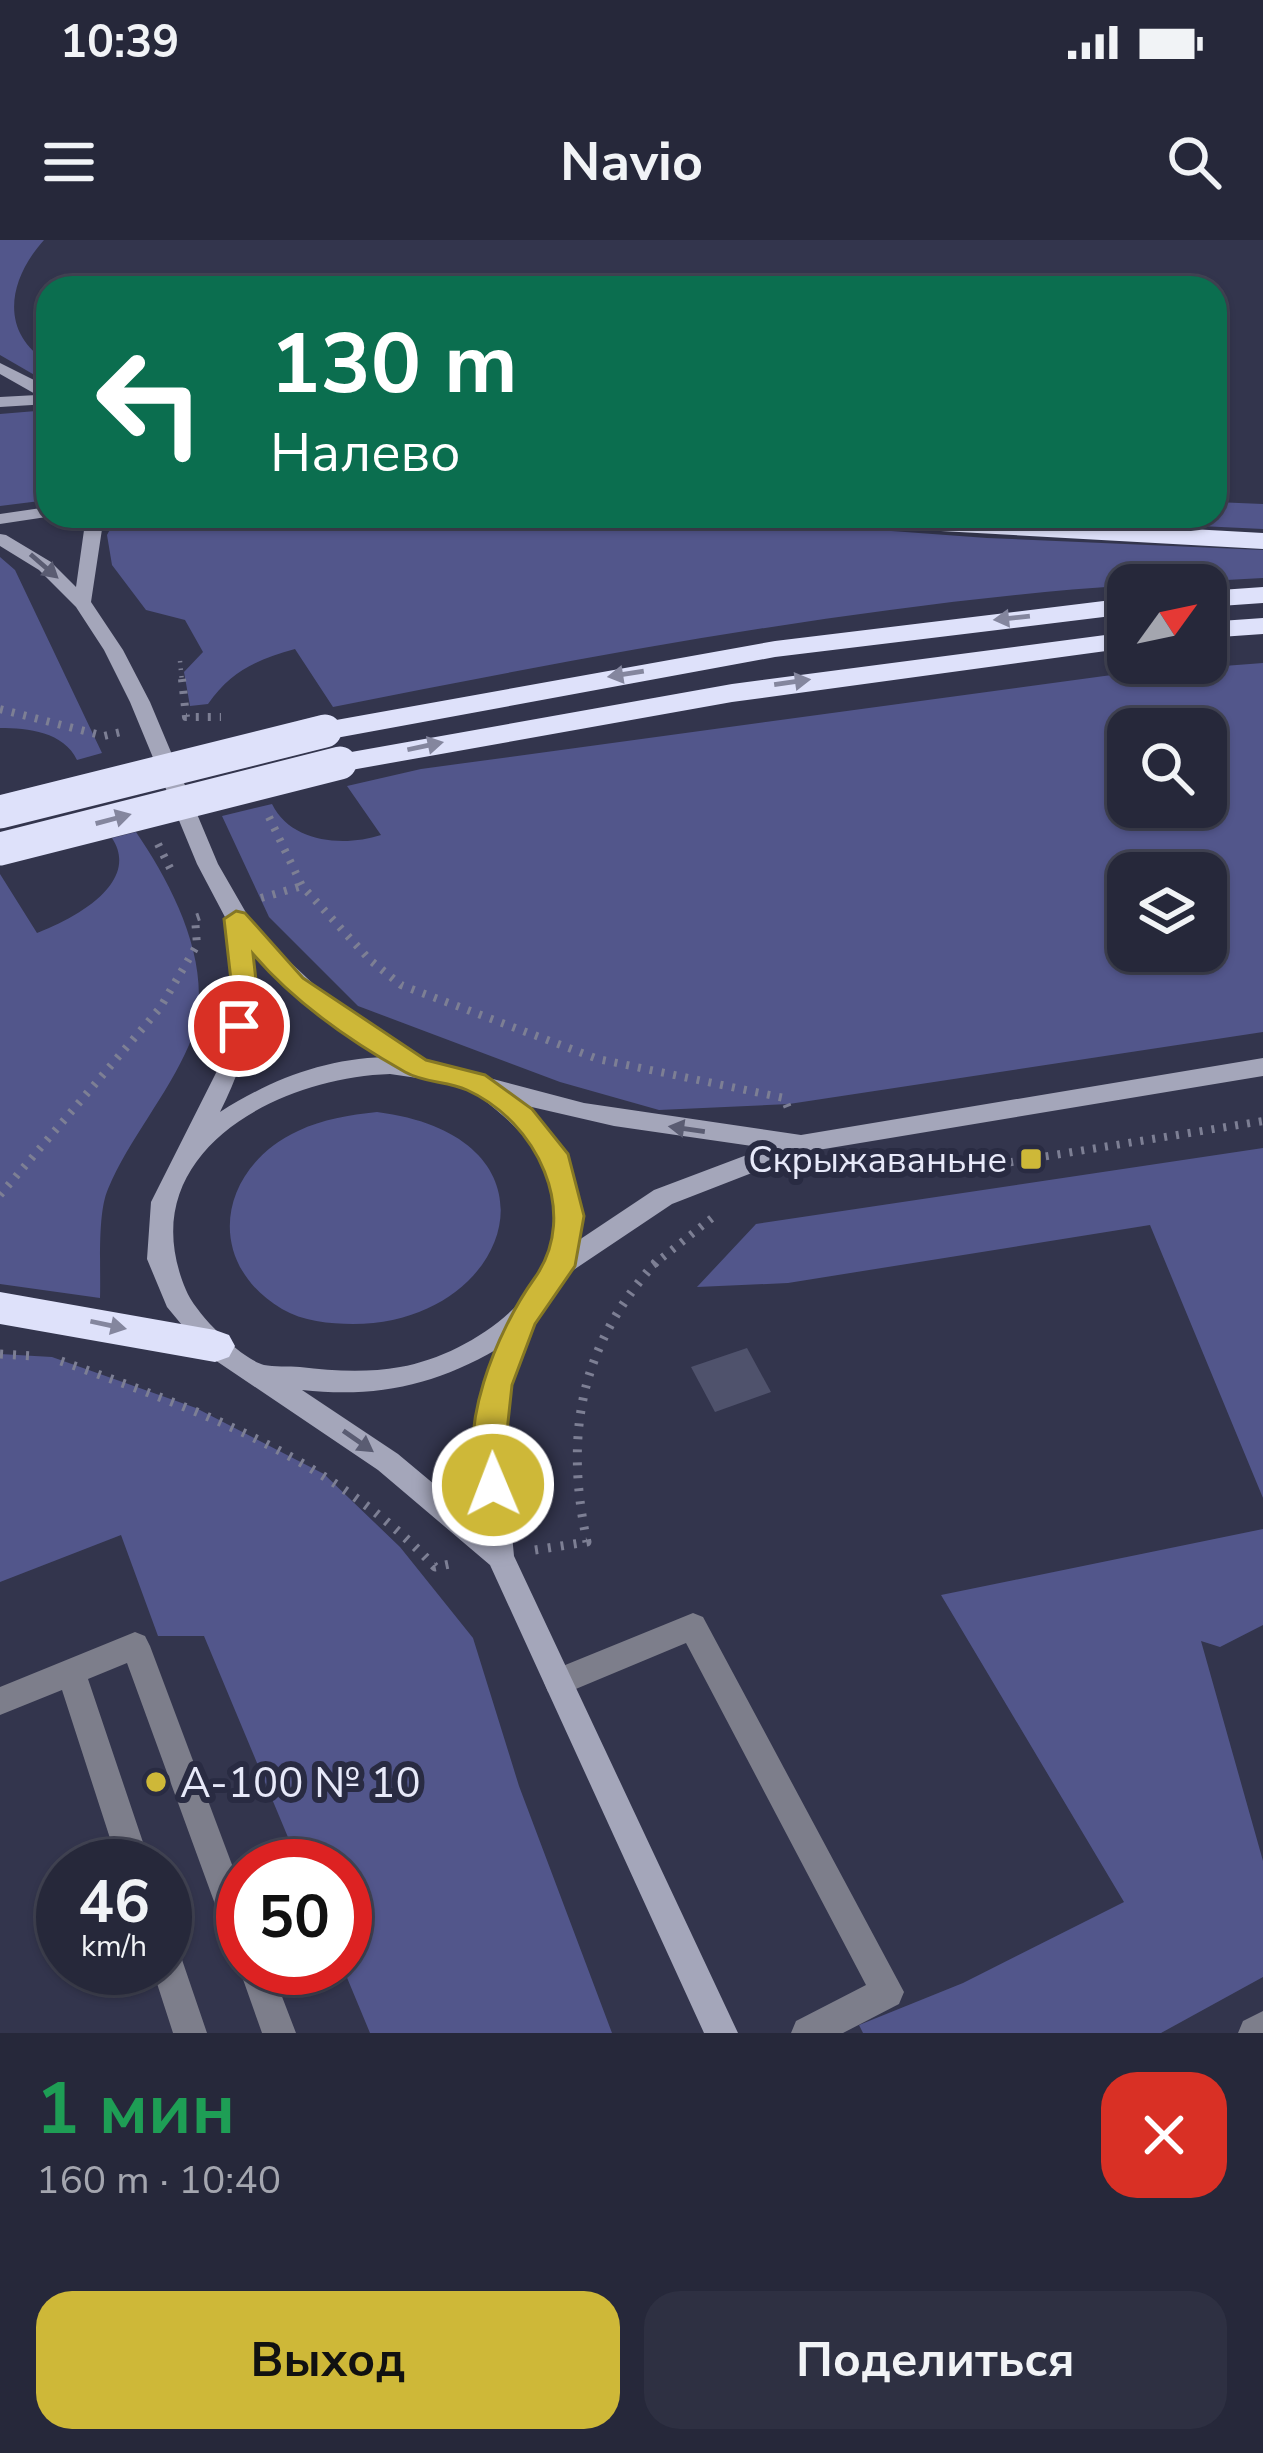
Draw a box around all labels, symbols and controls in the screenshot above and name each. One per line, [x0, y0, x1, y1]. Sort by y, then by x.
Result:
text: 10:39 [60, 12, 179, 73]
text: Navio [560, 125, 703, 199]
icon: menu [36, 129, 102, 195]
icon: search [1161, 129, 1227, 195]
text: 130 m [270, 307, 518, 422]
icon: left [72, 324, 228, 480]
text: Налево [270, 416, 461, 490]
one-way arrow [29, 552, 59, 579]
north arrow [1107, 564, 1227, 684]
map controls [1107, 564, 1227, 972]
one-way arrow [993, 609, 1030, 628]
one-way arrow [606, 665, 644, 683]
one-way arrow [773, 672, 811, 691]
button: search [1107, 708, 1227, 828]
one-way arrow [407, 735, 445, 754]
one-way arrow [95, 808, 132, 827]
button: layers [1107, 852, 1227, 972]
pin [188, 975, 290, 1077]
icon: arrive [206, 993, 272, 1059]
one-way arrow [668, 1119, 705, 1138]
place label: Скрыжаваньне [748, 1136, 1007, 1185]
marker: Скрыжаваньне [1018, 1146, 1044, 1172]
one-way arrow [90, 1316, 127, 1335]
position arrow [430, 1422, 556, 1548]
one-way arrow [342, 1429, 375, 1452]
place label: А-100 № 10 [180, 1755, 421, 1812]
marker: А-100 № 10 [143, 1769, 169, 1795]
speed limit sign: 50 [216, 1839, 372, 1995]
text: 46 [78, 1861, 150, 1943]
text: km/h [81, 1926, 147, 1967]
text: 1 мин [36, 2060, 235, 2158]
button: close [1101, 2072, 1227, 2198]
text: 160 m · 10:40 [36, 2154, 281, 2207]
button: Выход [36, 2291, 620, 2429]
button: Поделиться [644, 2291, 1227, 2429]

